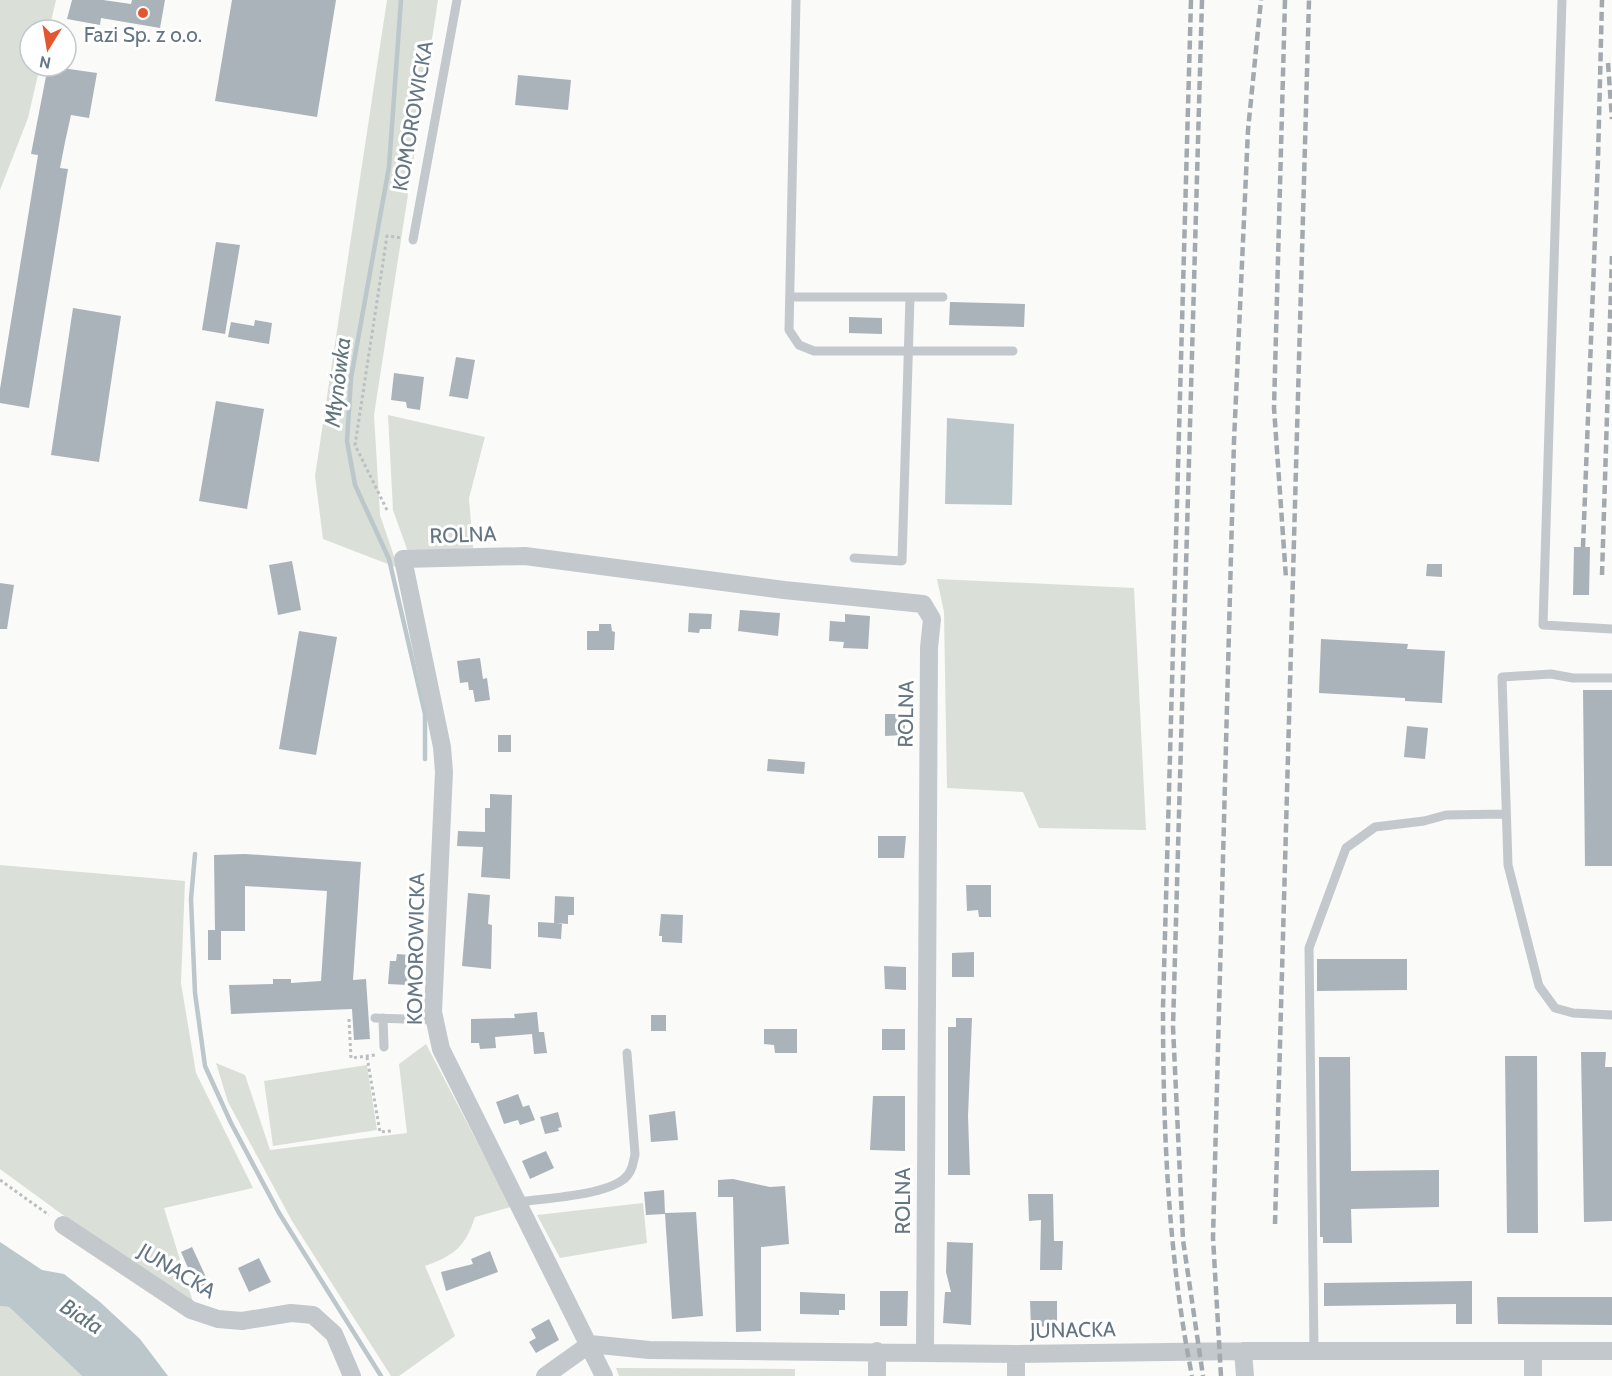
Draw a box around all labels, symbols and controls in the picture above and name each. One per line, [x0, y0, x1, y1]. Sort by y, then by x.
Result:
marker: Fazi Sp. z o.o. [136, 6, 150, 20]
north arrow [18, 18, 78, 78]
place label: Fazi Sp. z o.o. [84, 22, 202, 47]
street label: KOMOROWICKA [387, 39, 438, 193]
text: N [38, 52, 53, 73]
water label: Młynówka [318, 336, 356, 429]
street label: ROLNA [429, 521, 497, 548]
street label: ROLNA [892, 680, 919, 748]
street label: KOMOROWICKA [402, 873, 429, 1025]
street label: ROLNA [890, 1167, 915, 1235]
street label: JUNACKA [133, 1237, 221, 1303]
water label: Biała [55, 1293, 108, 1340]
street label: JUNACKA [1029, 1316, 1116, 1343]

